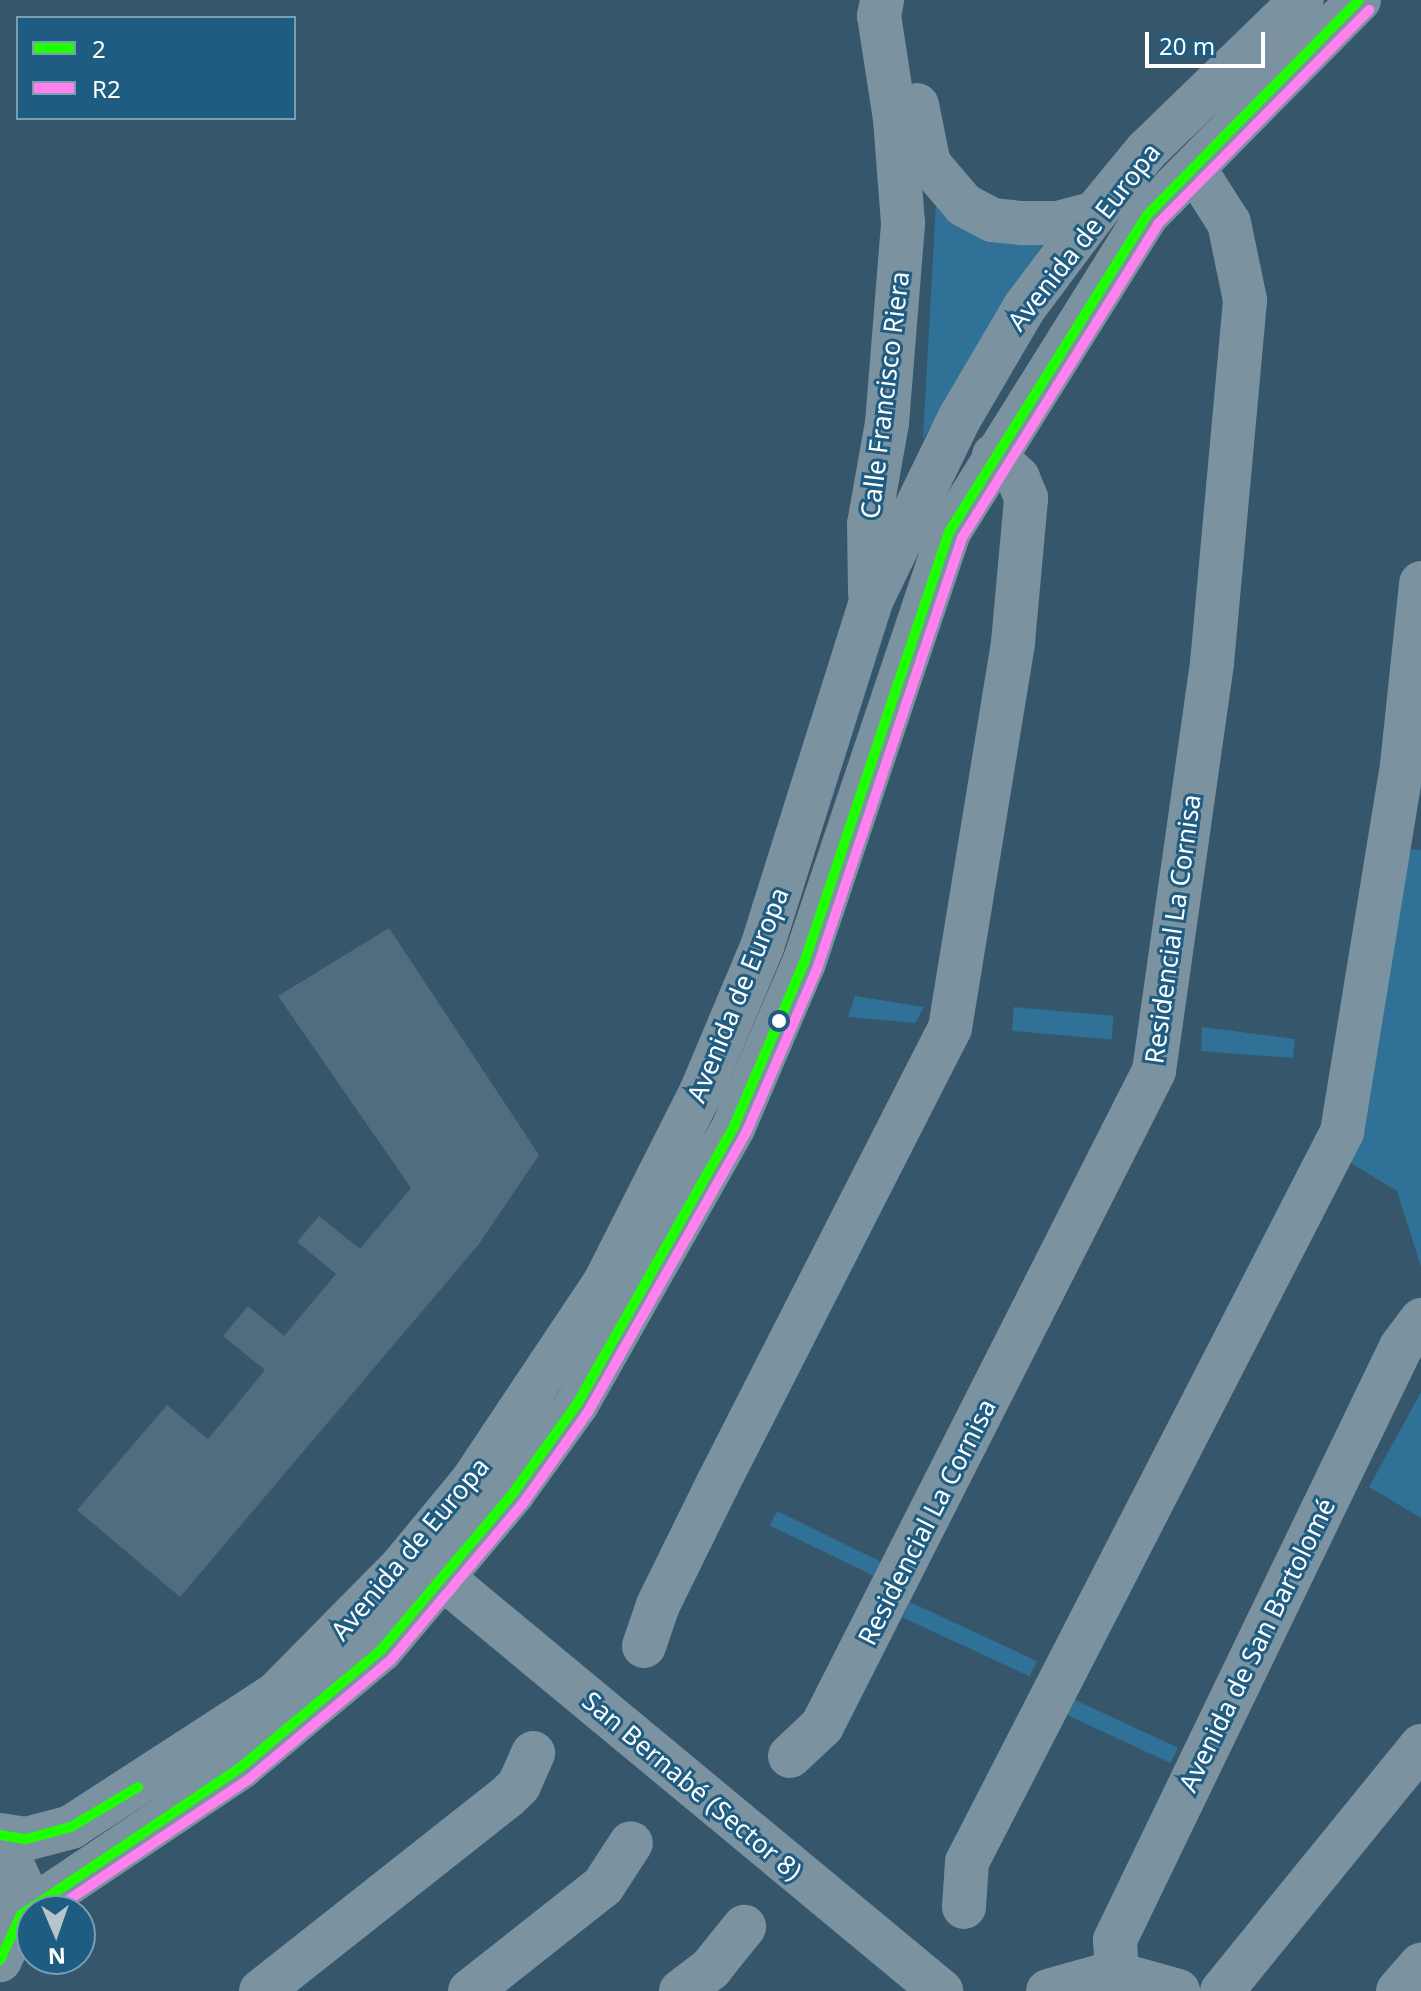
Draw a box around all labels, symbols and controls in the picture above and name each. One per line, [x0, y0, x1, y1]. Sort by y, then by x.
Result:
legend [16, 16, 296, 120]
scale bar [1149, 16, 1269, 66]
text: 20 m [1159, 29, 1215, 62]
text: 2 [92, 32, 106, 65]
text: R2 [92, 72, 121, 105]
street label: Avenida de Europa [1001, 137, 1167, 337]
street label: Calle Francisco Riera [854, 269, 916, 521]
street label: Residencial La Cornisa [1139, 792, 1207, 1066]
street label: Avenida de Europa [681, 883, 795, 1107]
unlabelled marker [771, 1013, 787, 1029]
street label: Residencial La Cornisa [851, 1394, 1003, 1650]
street label: Avenida de Europa [324, 1451, 496, 1647]
street label: Avenida de San Bartolomé [1172, 1493, 1342, 1797]
street label: San Bernabé (Sector 8) [576, 1685, 808, 1887]
north arrow [16, 1895, 96, 1975]
text: N [47, 1942, 66, 1972]

